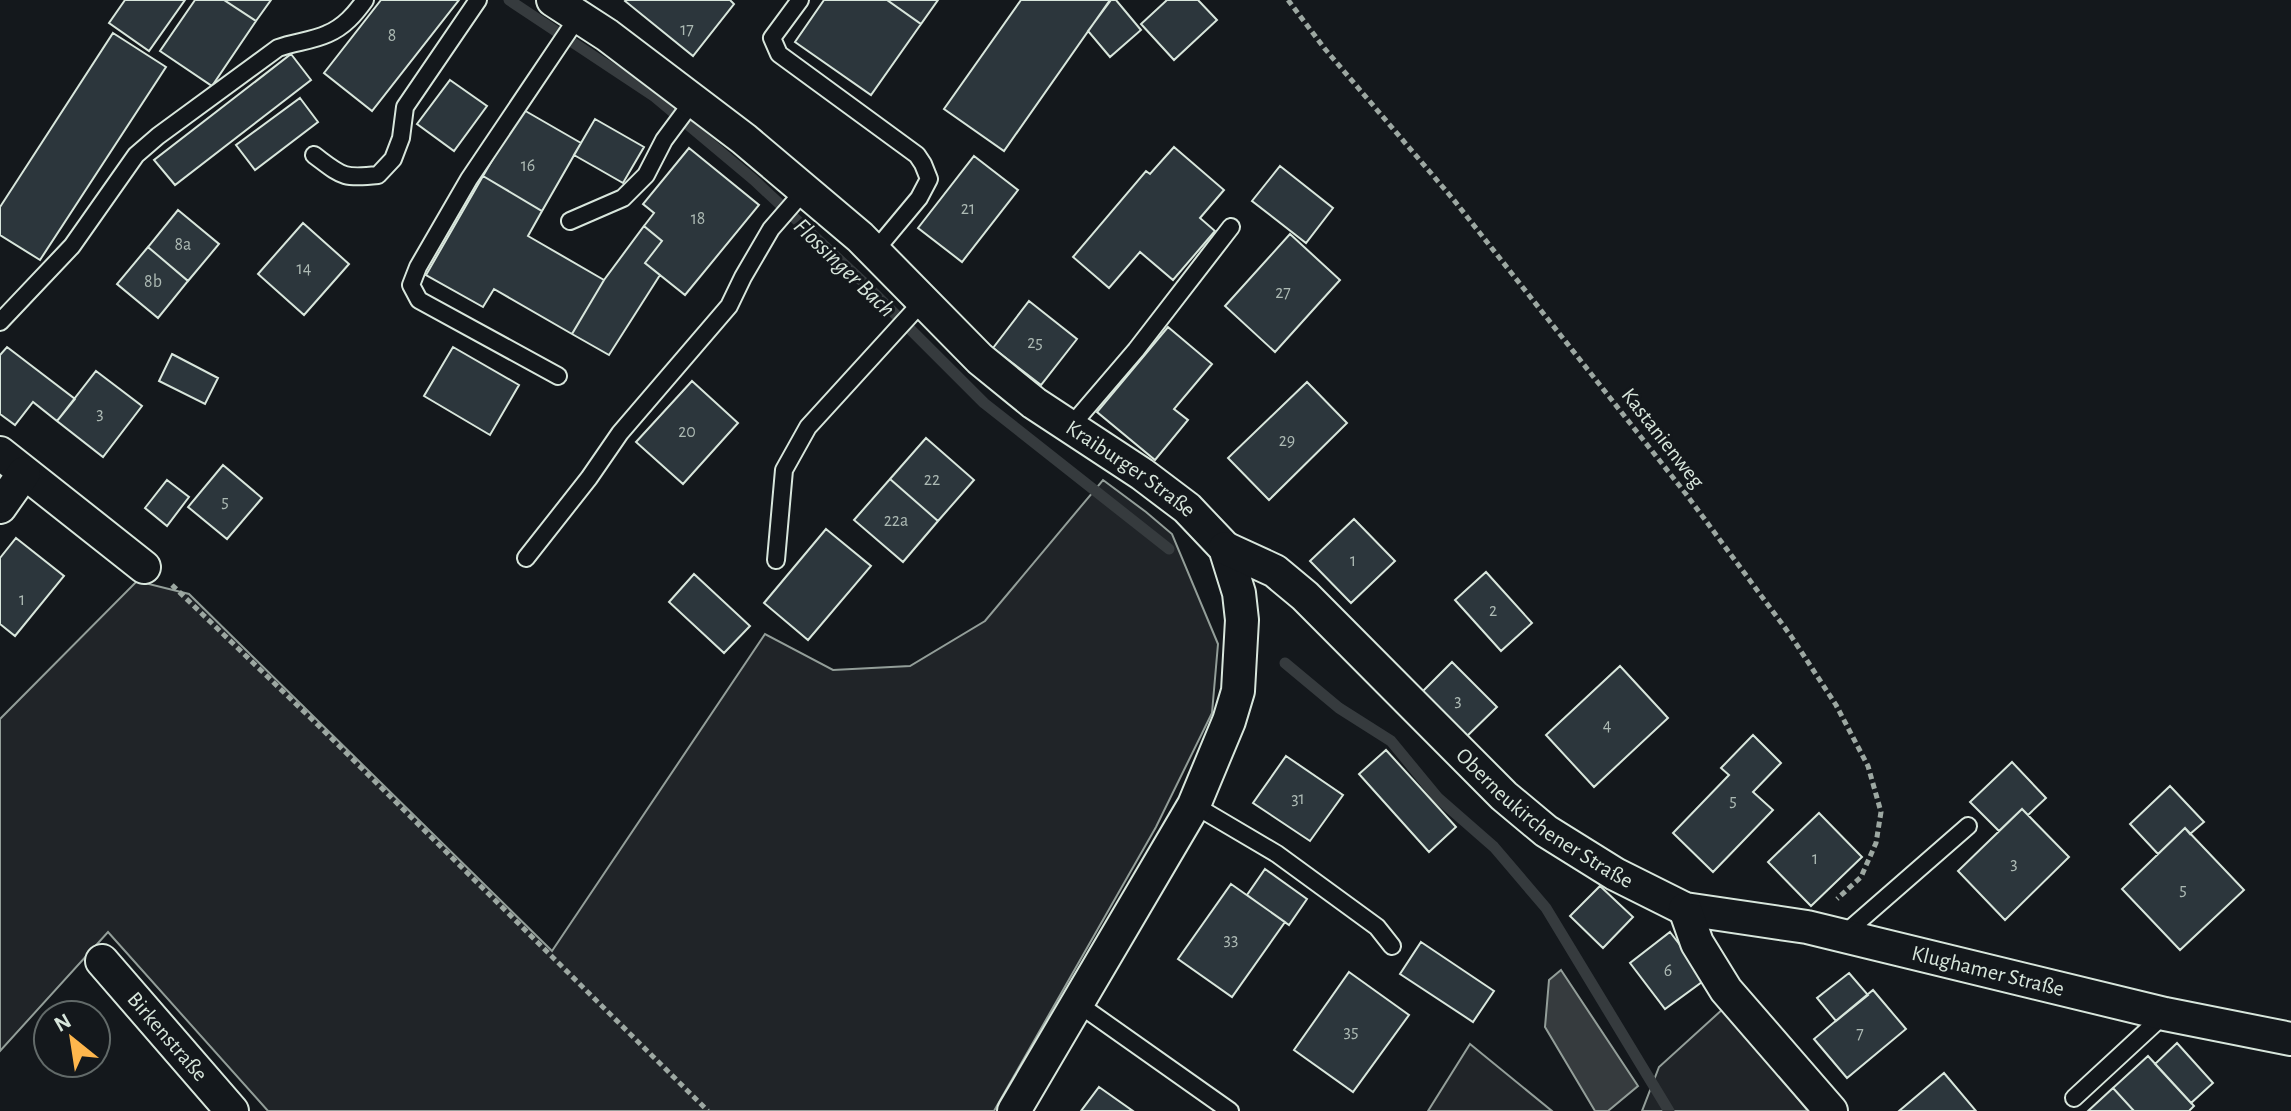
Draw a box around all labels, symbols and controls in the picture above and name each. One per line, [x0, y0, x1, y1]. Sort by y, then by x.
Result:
house number: 17 [680, 21, 694, 39]
house number: 8 [388, 27, 396, 45]
house number: 16 [521, 157, 535, 175]
house number: 21 [961, 200, 975, 218]
house number: 18 [691, 210, 705, 228]
water label: Flossinger Bach [789, 214, 899, 322]
house number: 8a [175, 236, 191, 254]
house number: 14 [297, 260, 312, 278]
house number: 8b [144, 273, 162, 291]
house number: 27 [1275, 284, 1291, 302]
house number: 25 [1027, 334, 1043, 352]
street label: Kastanienweg [1617, 384, 1709, 492]
house number: 3 [96, 405, 104, 423]
street label: Kraiburger Straße [1062, 416, 1200, 521]
house number: 20 [678, 423, 696, 441]
house number: 29 [1279, 432, 1295, 450]
house number: 22 [924, 471, 940, 489]
house number: 5 [221, 493, 229, 511]
house number: 22a [884, 512, 908, 530]
house number: 1 [1350, 552, 1356, 570]
house number: 1 [19, 591, 25, 609]
house number: 2 [1489, 602, 1497, 620]
house number: 3 [1454, 692, 1462, 710]
house number: 4 [1603, 717, 1612, 735]
street label: Oberneukirchener Straße [1452, 744, 1636, 892]
house number: 31 [1291, 790, 1305, 808]
house number: 5 [1729, 792, 1737, 810]
house number: 1 [1812, 850, 1818, 868]
house number: 3 [2010, 855, 2018, 873]
house number: 5 [2179, 881, 2187, 899]
house number: 33 [1224, 931, 1238, 949]
street label: Klughamer Straße [1909, 942, 2066, 1000]
house number: 6 [1664, 962, 1672, 980]
street label: Birkenstraße [123, 988, 212, 1085]
north arrow [32, 999, 112, 1079]
text: N [50, 1009, 75, 1036]
house number: 35 [1344, 1023, 1358, 1041]
house number: 7 [1856, 1025, 1864, 1043]

